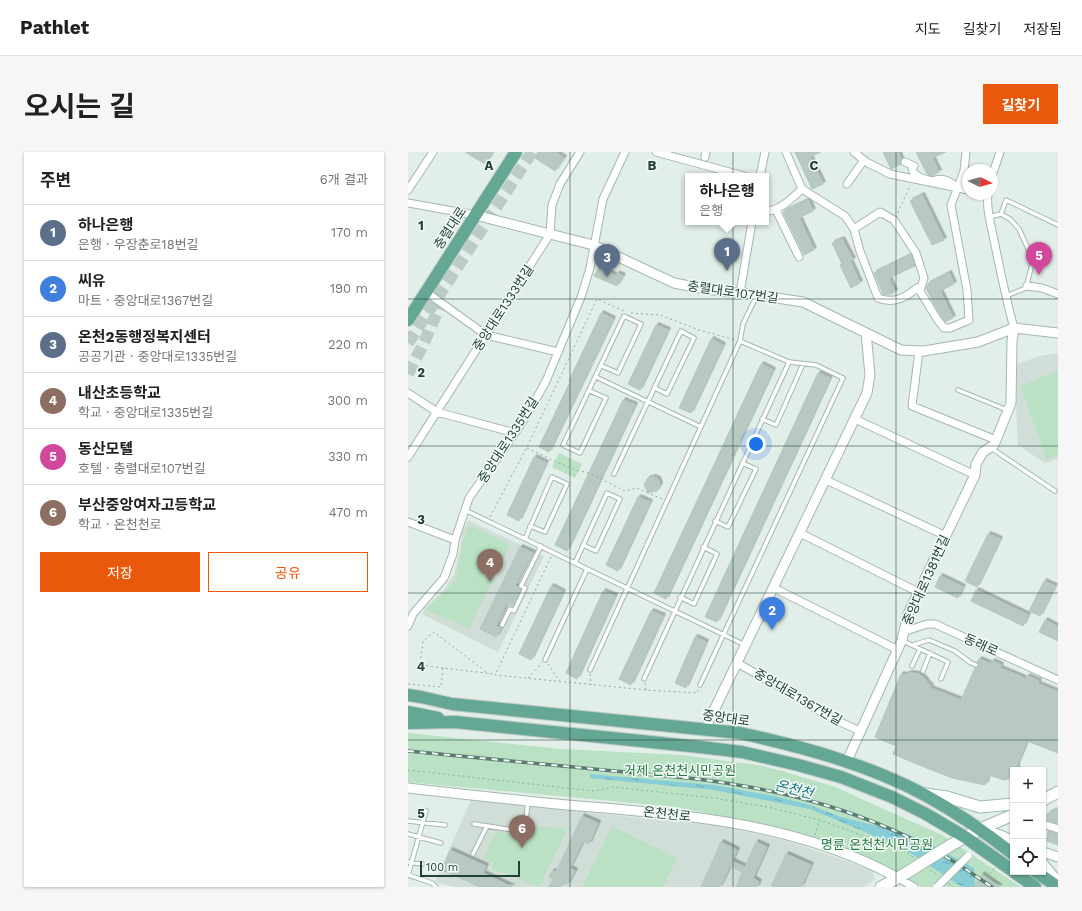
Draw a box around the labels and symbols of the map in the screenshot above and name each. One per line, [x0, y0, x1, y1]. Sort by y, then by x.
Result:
text: A [485, 158, 494, 173]
text: B [648, 158, 657, 173]
text: C [810, 158, 819, 173]
north arrow [962, 164, 998, 200]
street label: 충렬대로 [431, 204, 469, 252]
text: 1 [418, 218, 424, 233]
pin: 1 [714, 238, 740, 271]
pin: 5 [1026, 242, 1052, 275]
pin: 3 [594, 244, 620, 277]
street label: 중앙대로1333번길 [470, 262, 536, 354]
street label: 충렬대로107번길 [686, 278, 780, 306]
text: 2 [417, 365, 425, 380]
street label: 중앙대로1335번길 [475, 394, 541, 486]
your location [746, 434, 766, 454]
text: 3 [417, 512, 425, 527]
street label: 중앙대로1381번길 [899, 532, 953, 628]
pin: 4 [477, 549, 503, 582]
pin: 2 [759, 597, 785, 630]
street label: 동래로 [962, 631, 1000, 659]
text: 4 [417, 659, 426, 674]
street label: 중앙대로1367번길 [751, 666, 845, 728]
street label: 중앙대로 [701, 707, 751, 729]
park label: 거제 온천천시민공원 [624, 763, 736, 778]
water label: 온천천 [773, 777, 816, 802]
street label: 온천천로 [642, 804, 692, 824]
text: 5 [417, 806, 425, 821]
pin: 6 [509, 815, 535, 848]
park label: 명륜 온천천시민공원 [821, 837, 933, 852]
scale bar [420, 859, 520, 878]

